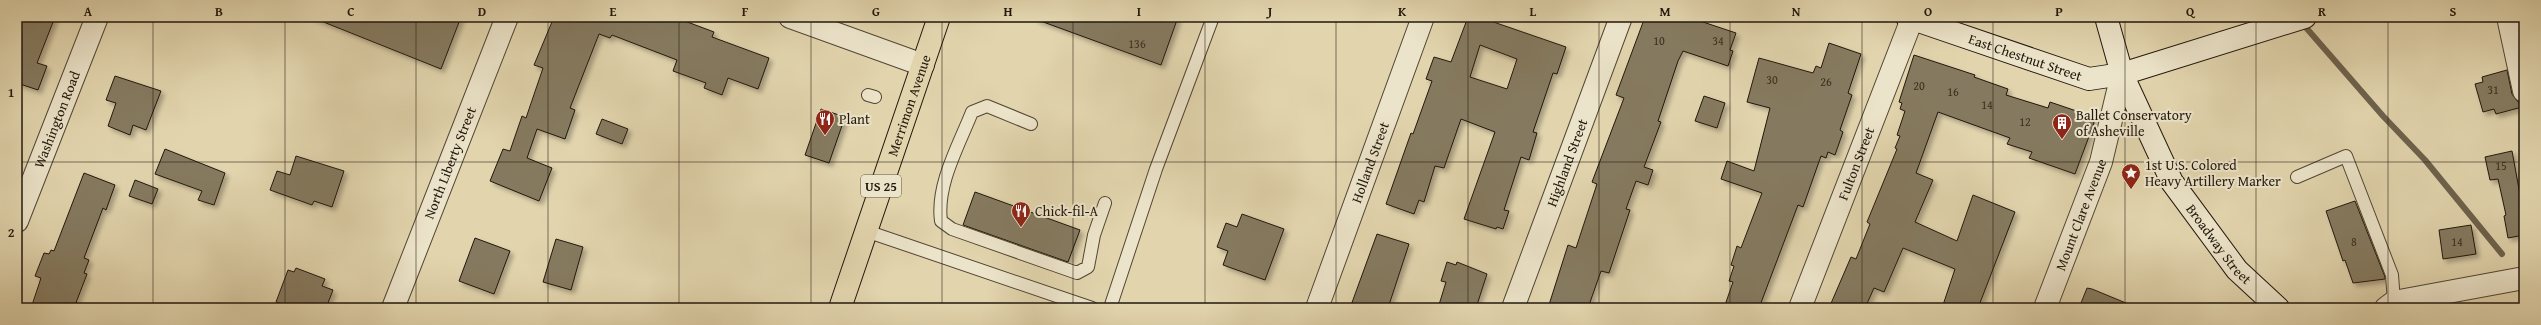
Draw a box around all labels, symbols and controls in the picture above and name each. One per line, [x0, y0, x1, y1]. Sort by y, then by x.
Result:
text: A [84, 2, 93, 21]
text: B [215, 2, 223, 21]
text: C [347, 2, 355, 21]
text: D [478, 2, 486, 21]
text: E [610, 2, 617, 21]
text: F [742, 2, 749, 21]
text: G [872, 2, 880, 21]
text: H [1003, 2, 1013, 21]
text: I [1137, 2, 1141, 21]
text: J [1266, 2, 1273, 21]
text: K [1398, 2, 1407, 21]
text: L [1530, 2, 1537, 21]
text: M [1659, 2, 1671, 21]
text: N [1792, 2, 1801, 21]
text: O [1924, 2, 1932, 21]
text: P [2055, 2, 2063, 21]
text: Q [2186, 2, 2196, 21]
text: R [2318, 2, 2327, 21]
text: S [2450, 2, 2457, 21]
street label: East Chestnut Street [1966, 29, 2085, 86]
house number: 10 [1653, 32, 1665, 49]
house number: 34 [1712, 32, 1724, 49]
house number: 136 [1128, 35, 1146, 52]
street label: Merrimon Avenue [882, 52, 936, 159]
street label: Washington Road [29, 68, 85, 171]
house number: 30 [1766, 71, 1778, 88]
house number: 26 [1820, 73, 1832, 90]
house number: 20 [1913, 77, 1925, 94]
house number: 31 [2487, 81, 2499, 98]
text: 1 [8, 83, 14, 102]
house number: 16 [1947, 83, 1959, 100]
house number: 14 [1981, 96, 1993, 113]
street label: North Liberty Street [419, 104, 481, 222]
place label: Ballet Conservatory of Asheville [2076, 105, 2192, 141]
restaurant icon: Plant [814, 108, 836, 136]
place label: Plant [839, 109, 870, 129]
building icon: Ballet Conservatory of Asheville [2051, 112, 2073, 140]
house number: 12 [2019, 113, 2031, 130]
street label: Highland Street [1541, 116, 1592, 210]
street label: Holland Street [1346, 119, 1394, 206]
street label: Fulton Street [1833, 124, 1879, 203]
street label: Mount Clare Avenue [2050, 155, 2112, 274]
place label: 1st U.S. Colored Heavy Artillery Marker [2145, 155, 2281, 191]
house number: 15 [2495, 157, 2507, 174]
place icon: 1st U.S. Colored Heavy Artillery Marker [2120, 162, 2142, 190]
road number: US 25 [861, 175, 901, 197]
restaurant icon: Chick-fil-A [1010, 200, 1032, 228]
street label: Broadway Street [2181, 200, 2256, 289]
place label: Chick-fil-A [1035, 201, 1098, 221]
text: 2 [8, 223, 15, 242]
house number: 8 [2351, 233, 2357, 250]
house number: 14 [2451, 233, 2463, 250]

